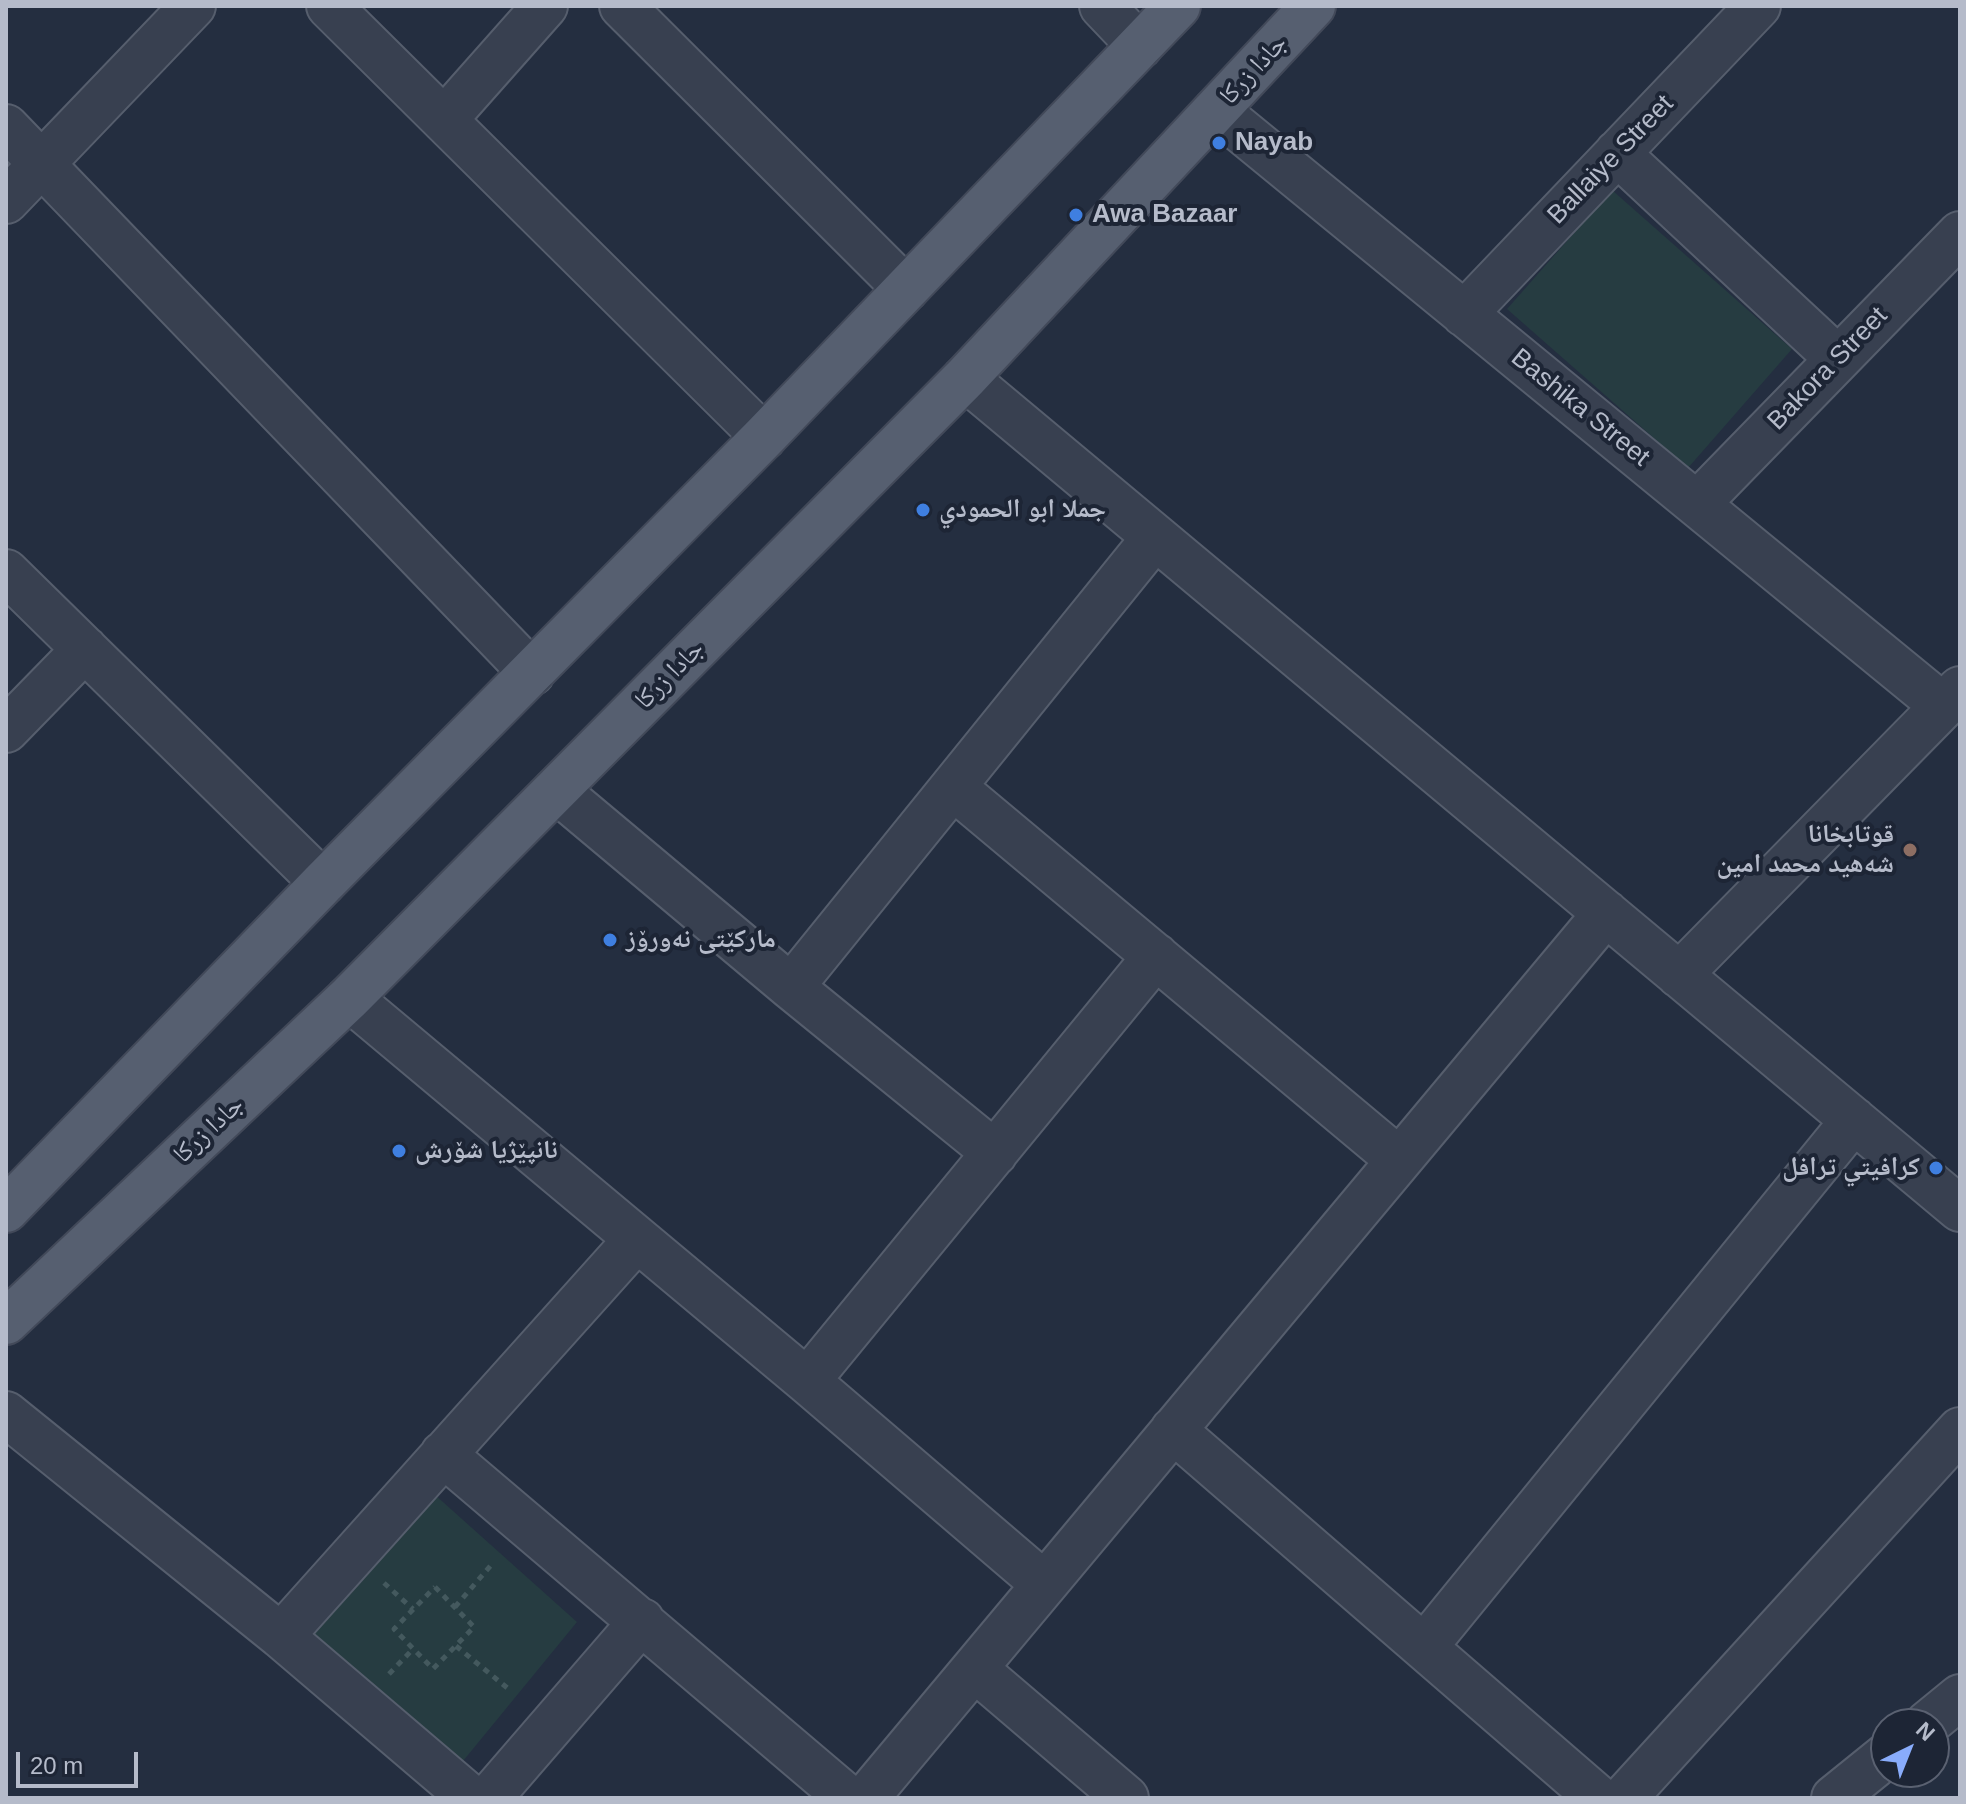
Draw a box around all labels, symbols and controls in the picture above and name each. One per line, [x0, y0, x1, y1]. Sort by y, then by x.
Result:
street label: جادا زرکا [1214, 28, 1294, 112]
street label: Ballaiye Street [1542, 89, 1680, 231]
place label: Nayab [1235, 127, 1313, 159]
marker: Nayab [1210, 134, 1228, 152]
place label: Awa Bazaar [1092, 199, 1237, 231]
marker: Awa Bazaar [1067, 206, 1085, 224]
street label: Bakora Street [1762, 301, 1894, 437]
street label: Bashika Street [1504, 343, 1656, 473]
place label: جملا ابو الحمودي [939, 494, 1106, 526]
marker: جملا ابو الحمودي [914, 501, 932, 519]
street label: جادا زرکا [629, 634, 711, 716]
place label: قوتابخانا شەهید محمد امین [1717, 819, 1894, 880]
marker: قوتابخانا شەهید محمد امین [1901, 841, 1919, 859]
place label: مارکێتی نەورۆز [626, 924, 776, 956]
marker: مارکێتی نەورۆز [601, 931, 619, 949]
street label: جادا زرکا [167, 1090, 251, 1170]
place label: نانپێژیا شۆرش [415, 1135, 558, 1167]
marker: نانپێژیا شۆرش [390, 1142, 408, 1160]
place label: كرافيتي ترافل [1782, 1152, 1920, 1184]
marker: كرافيتي ترافل [1927, 1159, 1945, 1177]
north arrow [1870, 1708, 1950, 1788]
text: N [1911, 1717, 1940, 1746]
scale bar [20, 1736, 142, 1786]
text: 20 m [30, 1752, 83, 1779]

